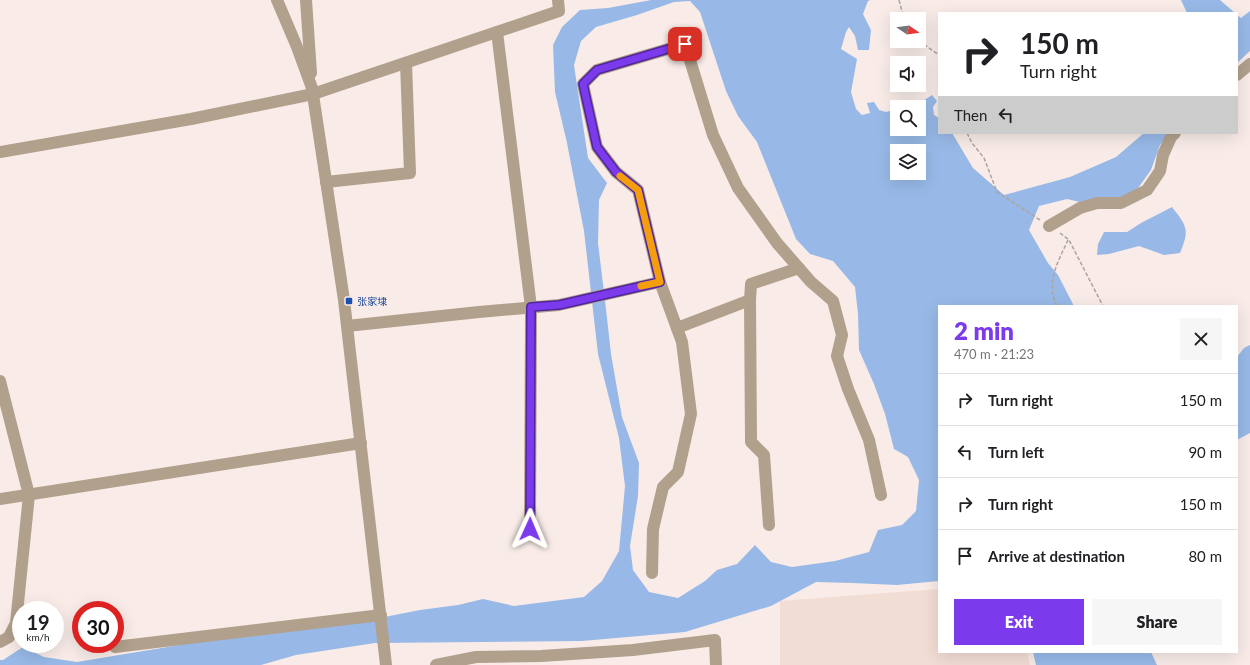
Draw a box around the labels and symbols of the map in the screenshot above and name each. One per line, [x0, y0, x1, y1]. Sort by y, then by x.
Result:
north arrow [890, 12, 926, 48]
pin [668, 27, 702, 61]
place label: 张家埭 [357, 295, 387, 307]
marker: 张家埭 [344, 296, 354, 306]
position arrow [509, 508, 551, 550]
speed limit sign: 30 [72, 601, 124, 653]

